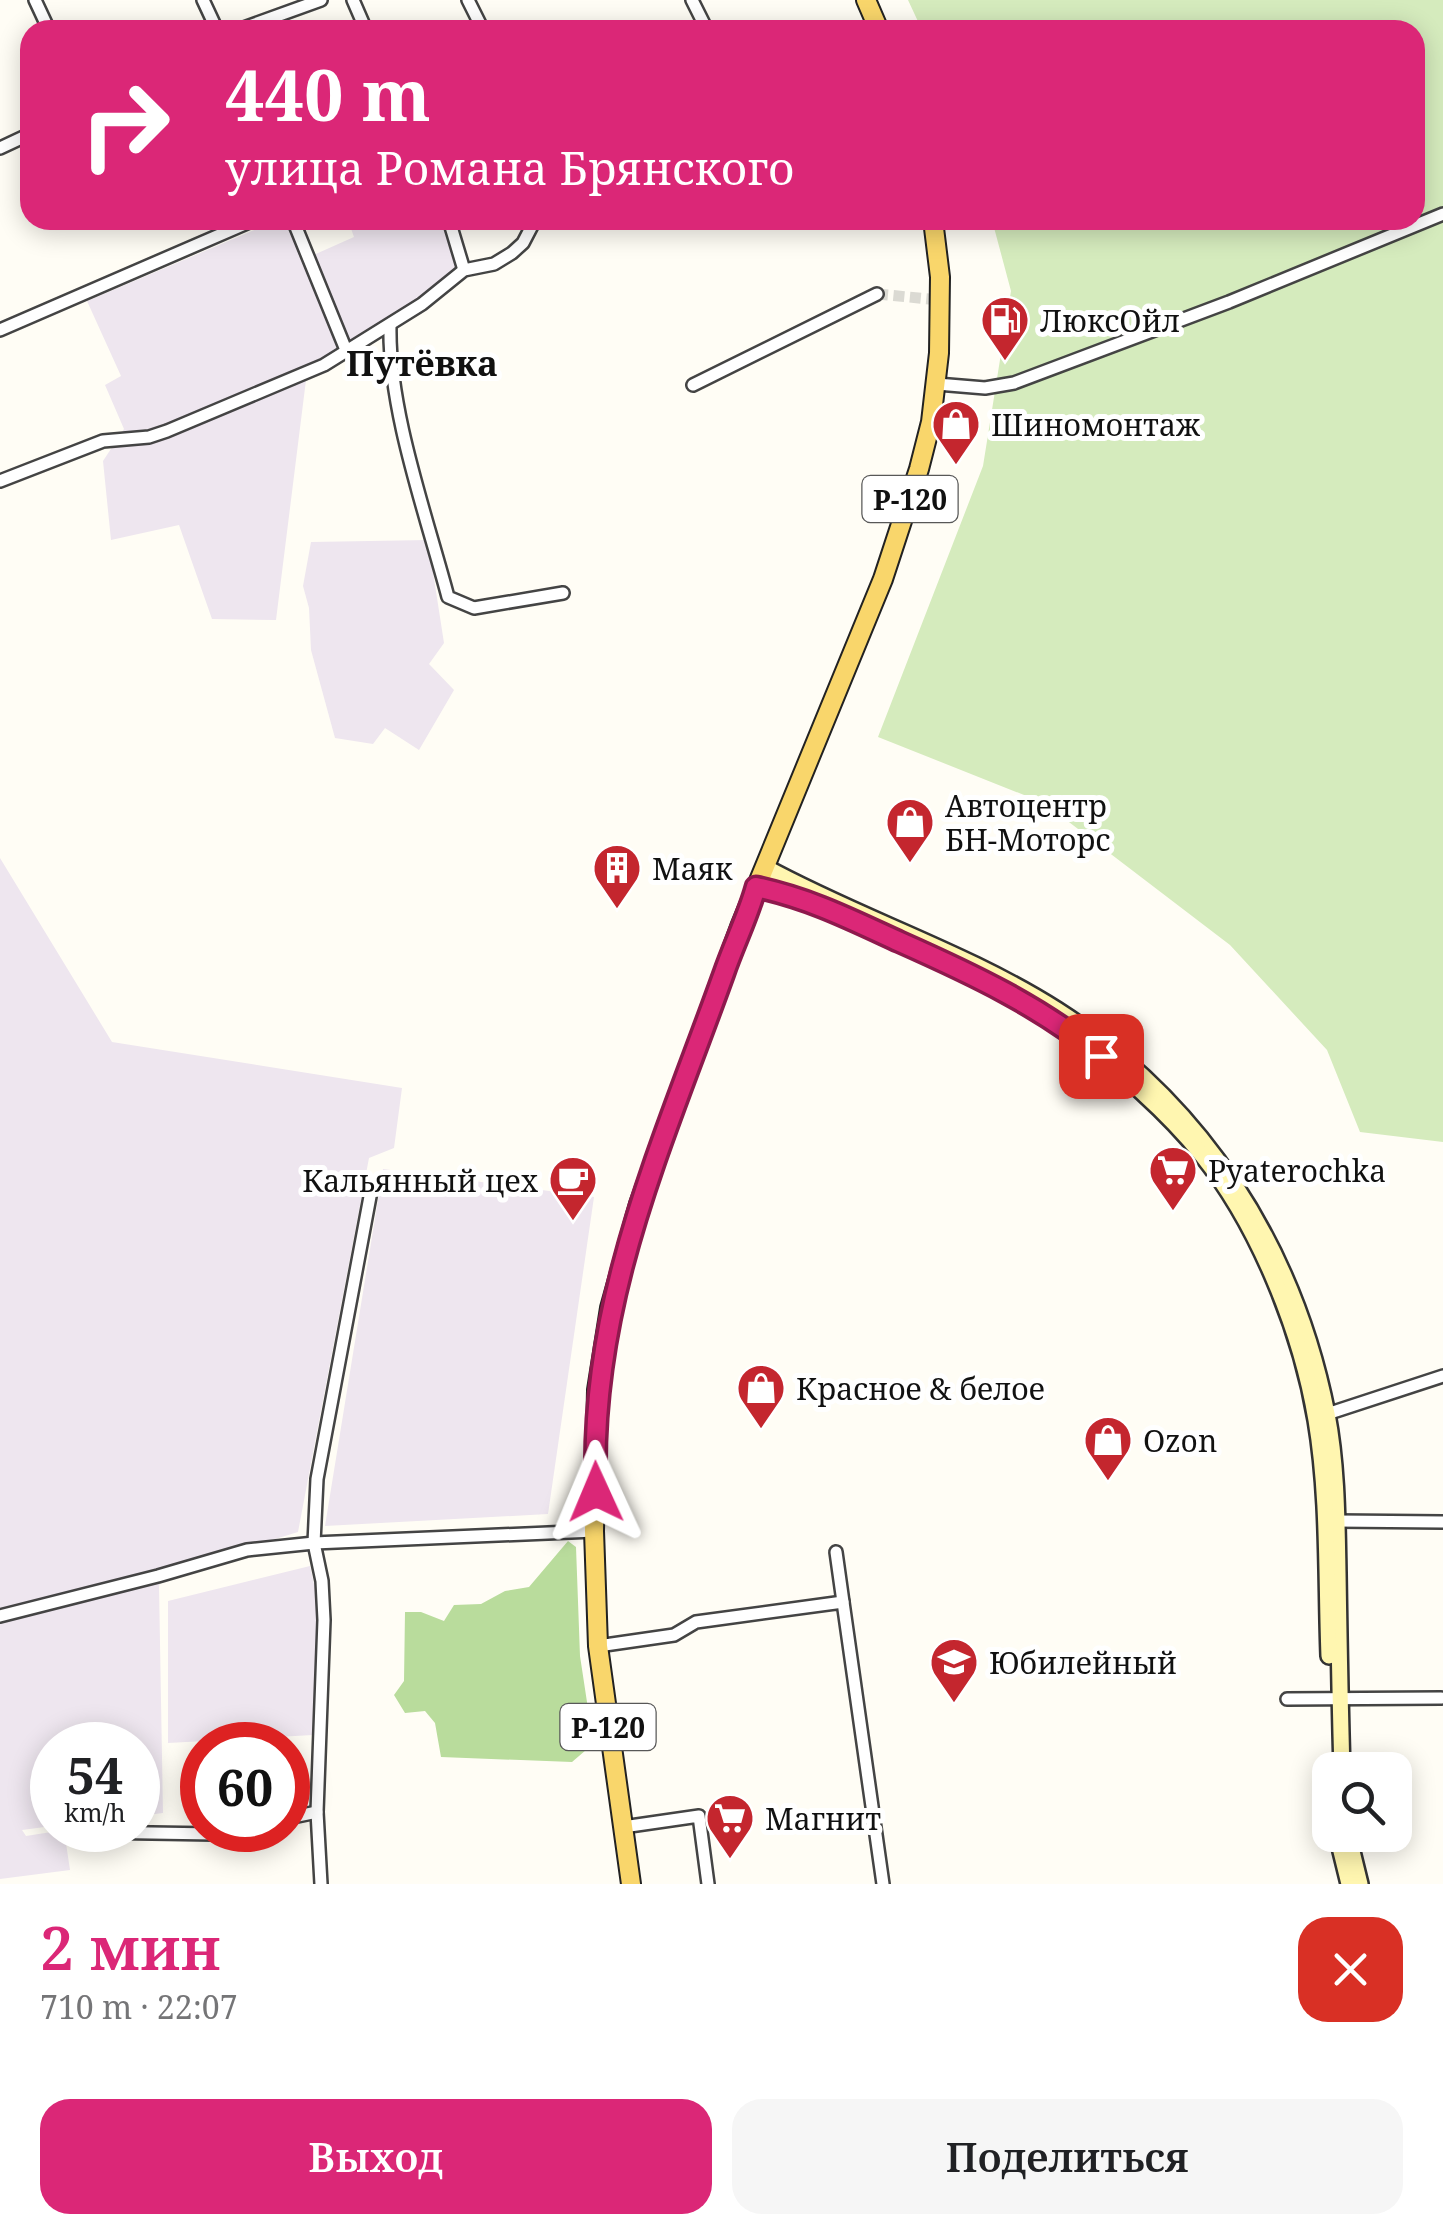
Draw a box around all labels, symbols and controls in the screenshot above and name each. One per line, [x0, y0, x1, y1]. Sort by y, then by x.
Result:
text: 440 m [225, 46, 431, 142]
icon: right [60, 60, 190, 190]
text: улица Романа Брянского [225, 137, 794, 198]
fuel station icon: ЛюксОйл [979, 294, 1031, 362]
place label: ЛюксОйл [1040, 300, 1180, 341]
district label: Путёвка [346, 339, 498, 386]
shop icon: Шиномонтаж [930, 398, 982, 466]
place label: Шиномонтаж [991, 404, 1200, 445]
road number: Р-120 [862, 476, 958, 522]
place label: Автоцентр БН-Моторс [945, 785, 1110, 860]
shop icon: Автоцентр БН-Моторс [884, 796, 936, 864]
building icon: Маяк [591, 842, 643, 910]
place label: Маяк [652, 848, 733, 889]
pin [1059, 1014, 1144, 1099]
icon: arrive [1074, 1029, 1129, 1084]
supermarket icon: Pyaterochka [1147, 1144, 1199, 1212]
place label: Pyaterochka [1208, 1150, 1386, 1191]
cafe icon: Кальянный цех [547, 1154, 599, 1222]
place label: Кальянный цех [302, 1160, 539, 1201]
shop icon: Красное & белое [735, 1362, 787, 1430]
place label: Красное & белое [796, 1368, 1045, 1409]
shop icon: Ozon [1082, 1414, 1134, 1482]
place label: Ozon [1143, 1420, 1217, 1461]
position arrow [544, 1440, 648, 1544]
school or university icon: Юбилейный [928, 1636, 980, 1704]
place label: Юбилейный [989, 1642, 1177, 1683]
road number: Р-120 [560, 1704, 656, 1750]
speed limit sign: 60 [180, 1722, 310, 1852]
text: 54 [67, 1741, 123, 1809]
map controls [1312, 1752, 1412, 1852]
button: search [1312, 1752, 1412, 1852]
supermarket icon: Магнит [704, 1792, 756, 1860]
text: km/h [64, 1795, 126, 1829]
place label: Магнит [765, 1798, 881, 1839]
text: 2 мин [40, 1906, 221, 1988]
button: close [1298, 1917, 1403, 2022]
text: 710 m · 22:07 [40, 1985, 238, 2028]
button: Выход [40, 2099, 712, 2214]
button: Поделиться [732, 2099, 1403, 2214]

